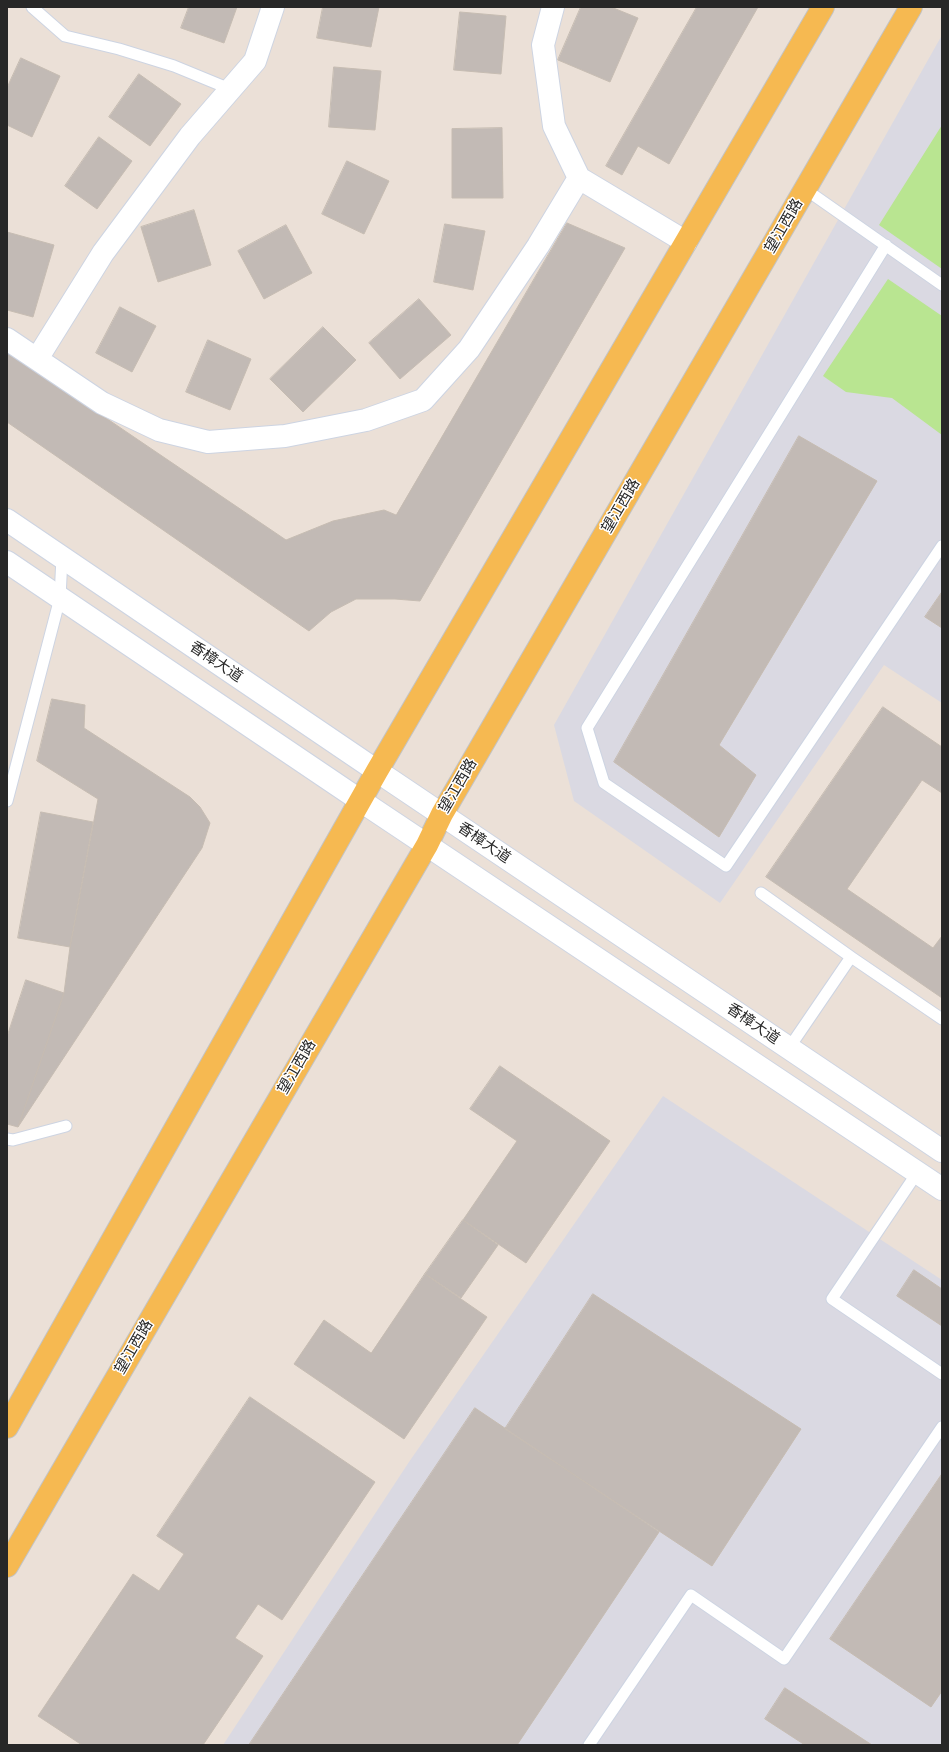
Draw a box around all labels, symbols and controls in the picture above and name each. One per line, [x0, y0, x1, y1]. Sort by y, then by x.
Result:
street label: 望江西路 [761, 196, 807, 256]
street label: 望江西路 [598, 476, 644, 536]
street label: 香樟大道 [186, 638, 246, 686]
street label: 望江西路 [435, 756, 481, 816]
street label: 香樟大道 [454, 819, 514, 867]
street label: 香樟大道 [723, 1000, 783, 1048]
street label: 望江西路 [274, 1037, 320, 1097]
street label: 望江西路 [111, 1317, 157, 1377]

